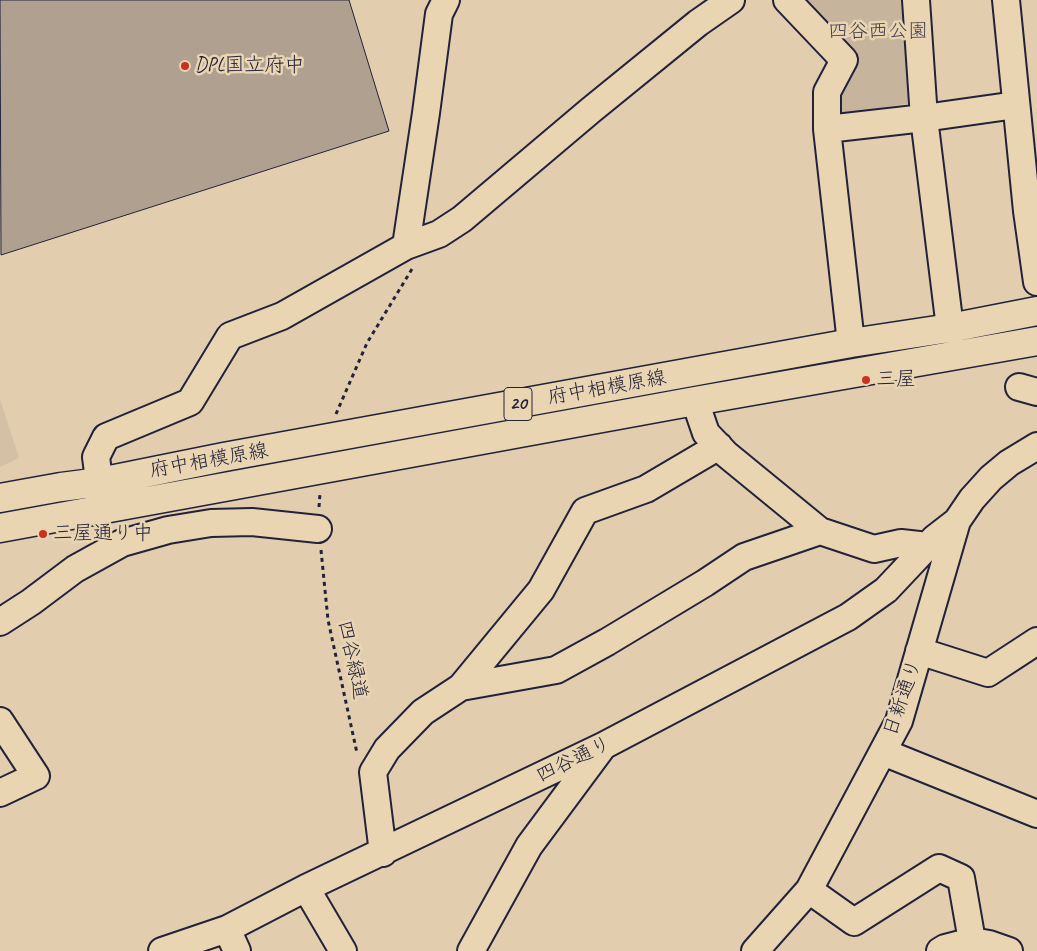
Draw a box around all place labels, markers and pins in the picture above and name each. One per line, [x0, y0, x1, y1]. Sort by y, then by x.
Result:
place label: DPL国立府中 [195, 54, 305, 78]
marker: DPL国立府中 [179, 60, 191, 72]
place label: 三屋 [876, 368, 916, 392]
marker: 三屋 [860, 374, 872, 386]
place label: 三屋通り中 [53, 522, 153, 546]
marker: 三屋通り中 [37, 528, 49, 540]

